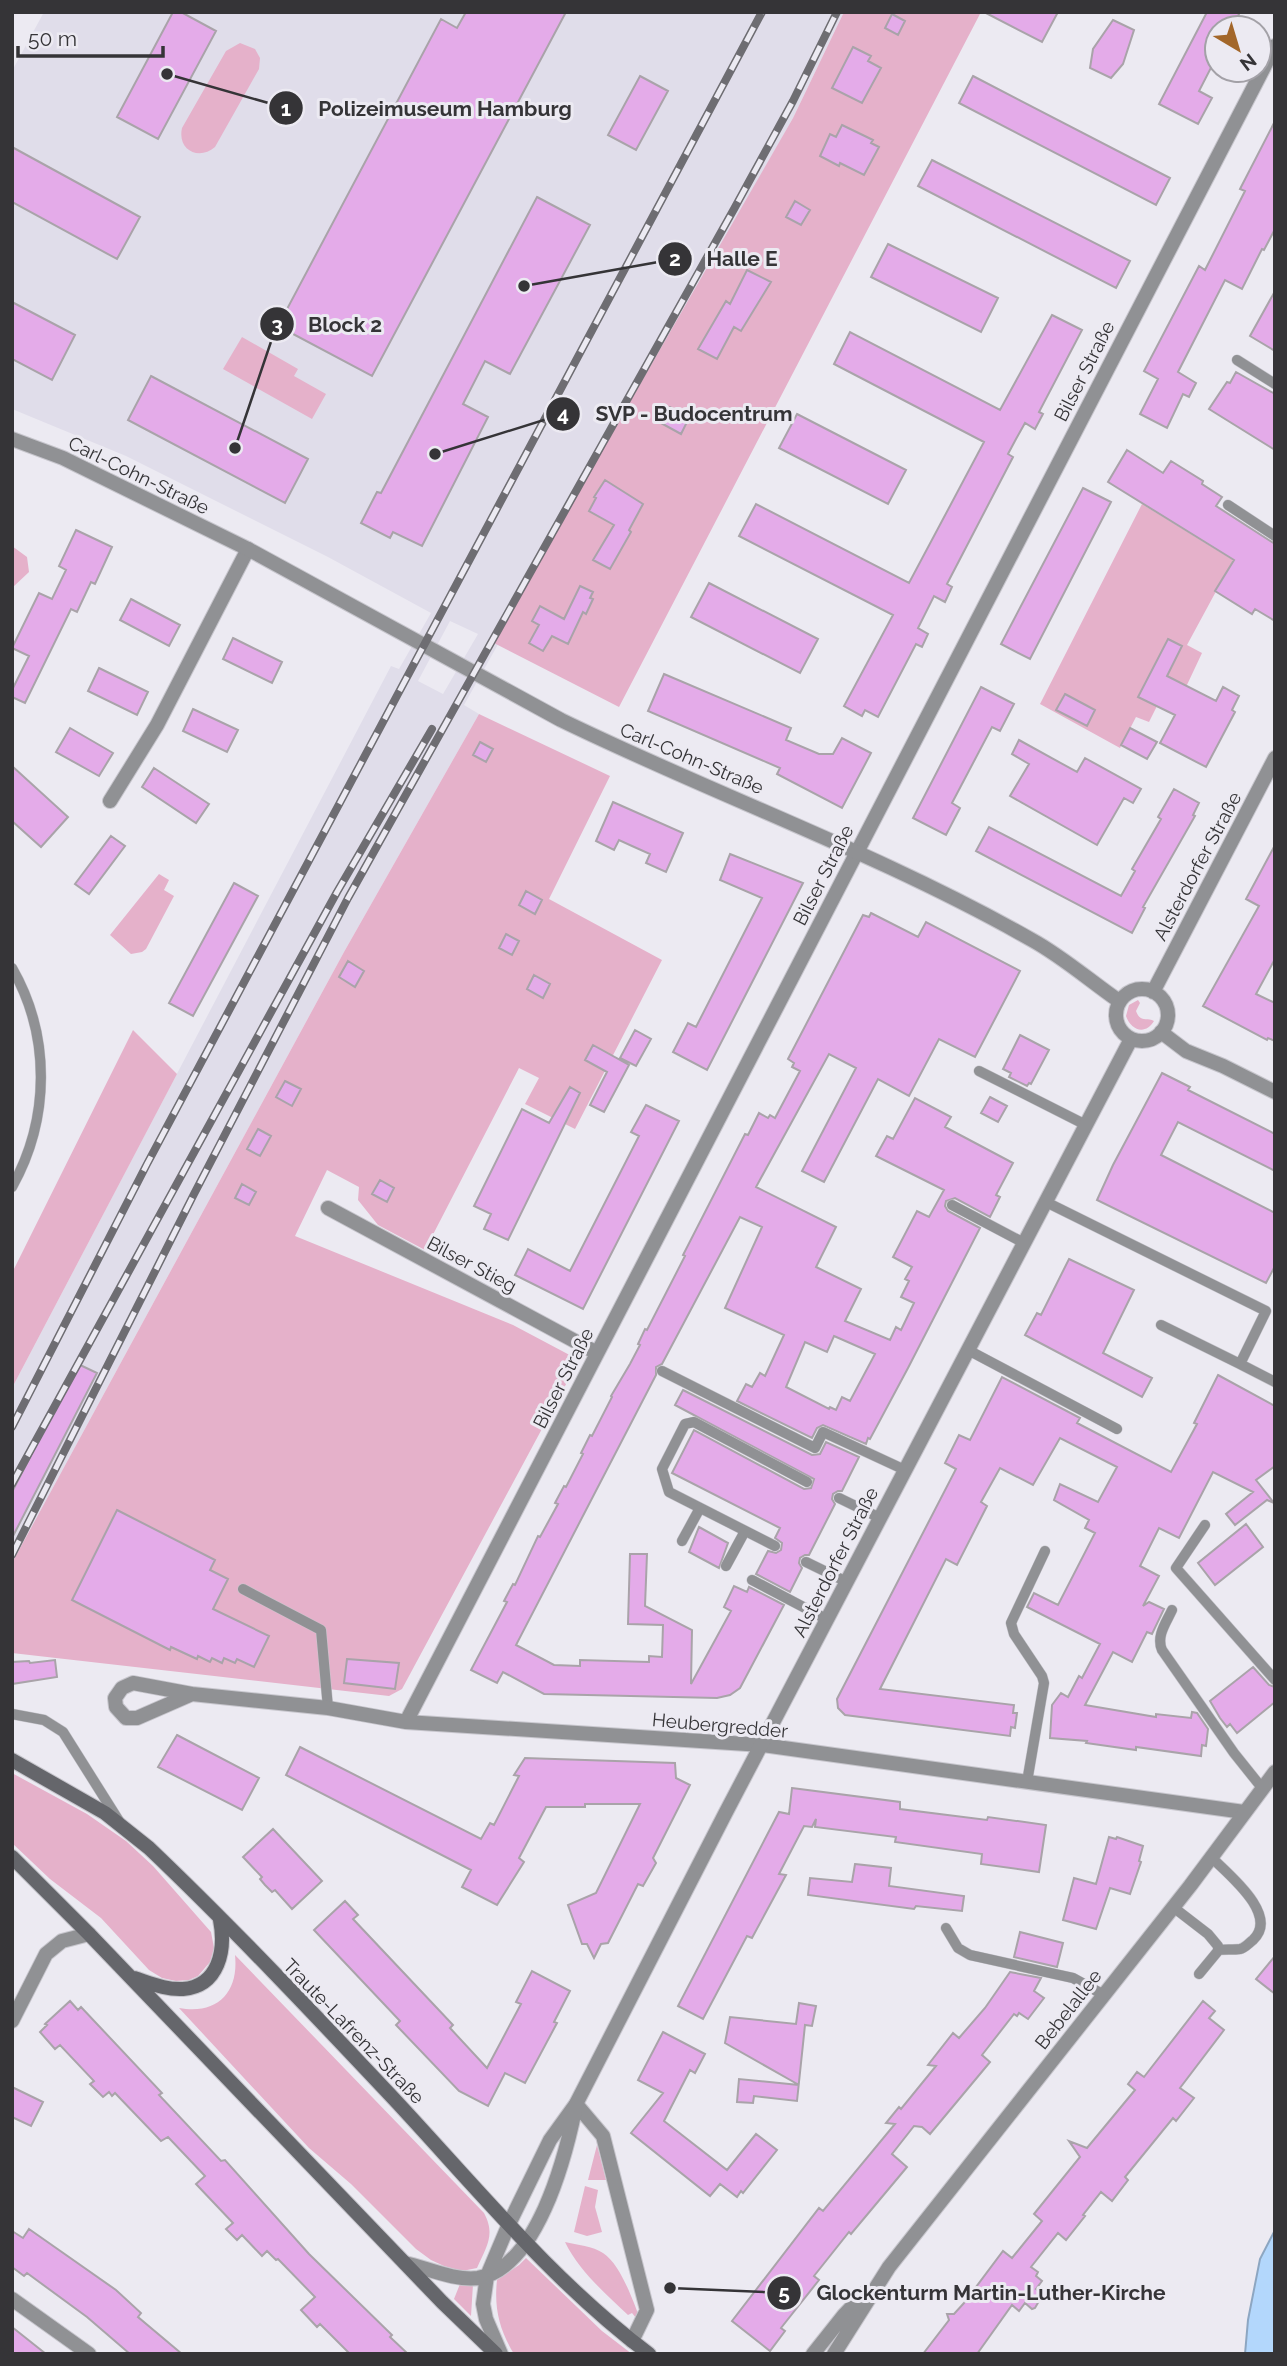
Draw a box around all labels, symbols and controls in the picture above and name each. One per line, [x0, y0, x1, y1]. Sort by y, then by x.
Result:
scale bar [18, 14, 163, 58]
north arrow [1203, 14, 1273, 84]
text: 50 m [28, 26, 77, 51]
text: N [1236, 49, 1261, 76]
callout: Polizeimuseum Hamburg [269, 87, 585, 129]
text: 1 [281, 96, 291, 121]
text: Polizeimuseum Hamburg [318, 96, 572, 121]
callout: Halle E [657, 238, 791, 280]
text: 2 [669, 246, 681, 271]
text: Halle E [706, 246, 778, 271]
callout: Block 2 [259, 303, 396, 345]
text: 3 [271, 312, 283, 337]
text: Block 2 [308, 312, 382, 337]
street label: Bilser Straße [1049, 317, 1119, 425]
callout: SVP - Budocentrum [546, 393, 806, 435]
text: 4 [557, 401, 569, 426]
text: SVP - Budocentrum [595, 401, 793, 426]
street label: Carl-Cohn-Straße [65, 431, 213, 519]
street label: Carl-Cohn-Straße [617, 718, 767, 798]
street label: Alsterdorfer Straße [1148, 788, 1246, 944]
street label: Bilser Straße [788, 821, 858, 929]
street label: Bilser Stieg [424, 1231, 520, 1297]
street label: Bilser Straße [528, 1324, 598, 1432]
street label: Alsterdorfer Straße [788, 1483, 882, 1641]
street label: Heubergredder [651, 1708, 789, 1742]
street label: Traute-Lafrenz-Straße [279, 1954, 429, 2108]
street label: Bebelallee [1030, 1965, 1106, 2053]
callout: Glockenturm Martin-Luther-Kirche [767, 2272, 1179, 2314]
text: 5 [778, 2280, 790, 2305]
text: Glockenturm Martin-Luther-Kirche [816, 2280, 1166, 2305]

